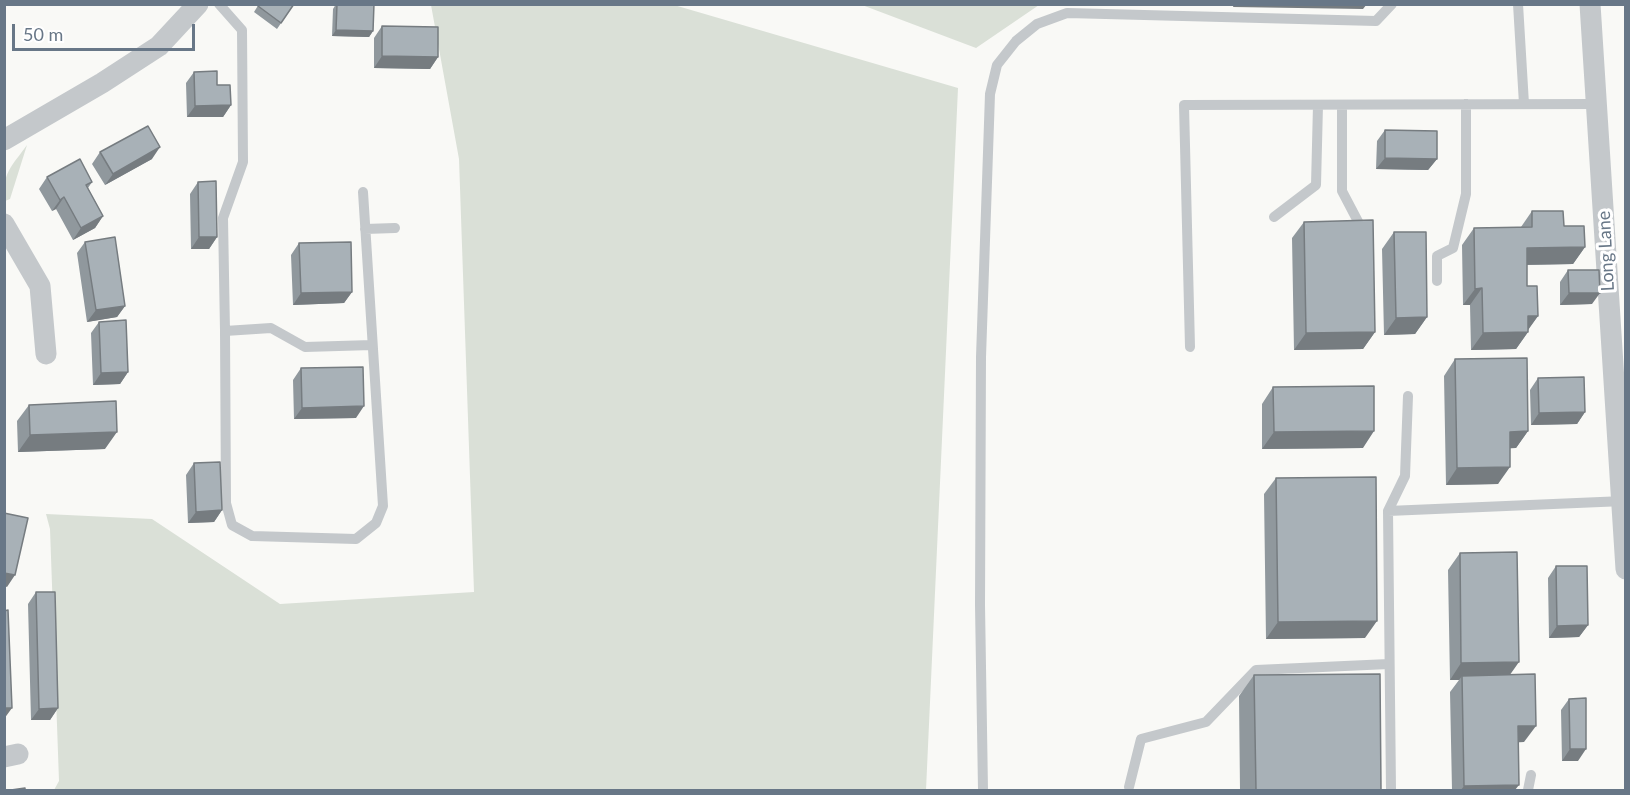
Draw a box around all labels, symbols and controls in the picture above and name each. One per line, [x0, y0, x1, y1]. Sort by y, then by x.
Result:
scale bar [15, 12, 198, 50]
text: 50 m [23, 23, 63, 45]
street label: Long Lane [1593, 210, 1619, 292]

